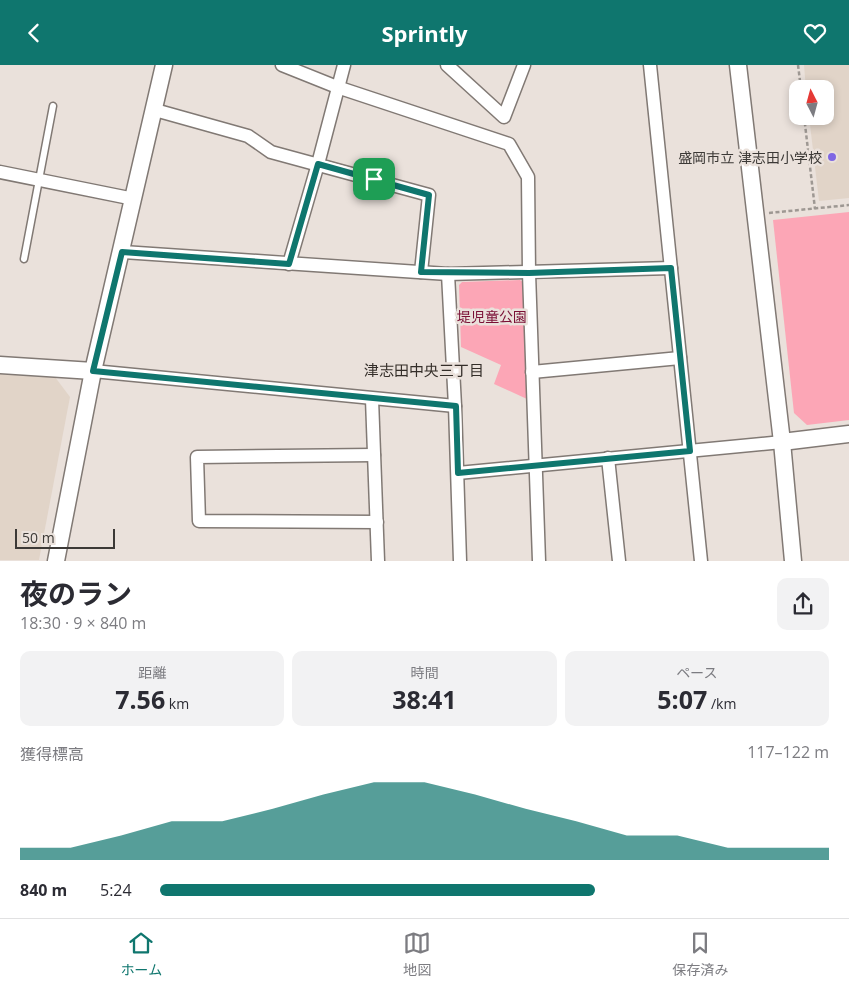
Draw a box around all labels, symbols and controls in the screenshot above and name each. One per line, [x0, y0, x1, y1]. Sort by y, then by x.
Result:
text: Sprintly [382, 18, 467, 48]
icon: back [20, 19, 48, 47]
icon: heart [801, 19, 829, 47]
north arrow [789, 80, 834, 125]
map controls [789, 80, 834, 125]
place label: 盛岡市立 津志田小学校 [678, 148, 822, 167]
marker: 盛岡市立 津志田小学校 [826, 151, 838, 163]
pin [353, 158, 395, 200]
icon: arrive [360, 165, 388, 193]
park label: 堤児童公園 [457, 307, 527, 326]
district label: 津志田中央三丁目 [364, 360, 484, 380]
scale bar [15, 525, 115, 549]
text: 50 m [22, 528, 55, 547]
text: 夜のラン [20, 574, 132, 612]
button: share [777, 578, 829, 630]
text: 18:30 · 9 × 840 m [20, 612, 146, 634]
text: 距離 [138, 663, 166, 682]
text: 時間 [410, 663, 438, 682]
text: ペース [676, 663, 717, 682]
text: 7.56 [115, 682, 165, 716]
text: 38:41 [392, 682, 457, 716]
text: 5:07 [657, 682, 707, 716]
text: km [165, 694, 189, 713]
text: /km [707, 694, 736, 713]
text: 117–122 m [747, 741, 829, 763]
text: 獲得標高 [20, 743, 84, 765]
text: 840 m [20, 879, 67, 901]
text: 5:24 [100, 879, 132, 901]
tab: ホーム [121, 929, 162, 979]
tab: 地図 [403, 929, 431, 979]
tab: 保存済み [672, 929, 728, 979]

